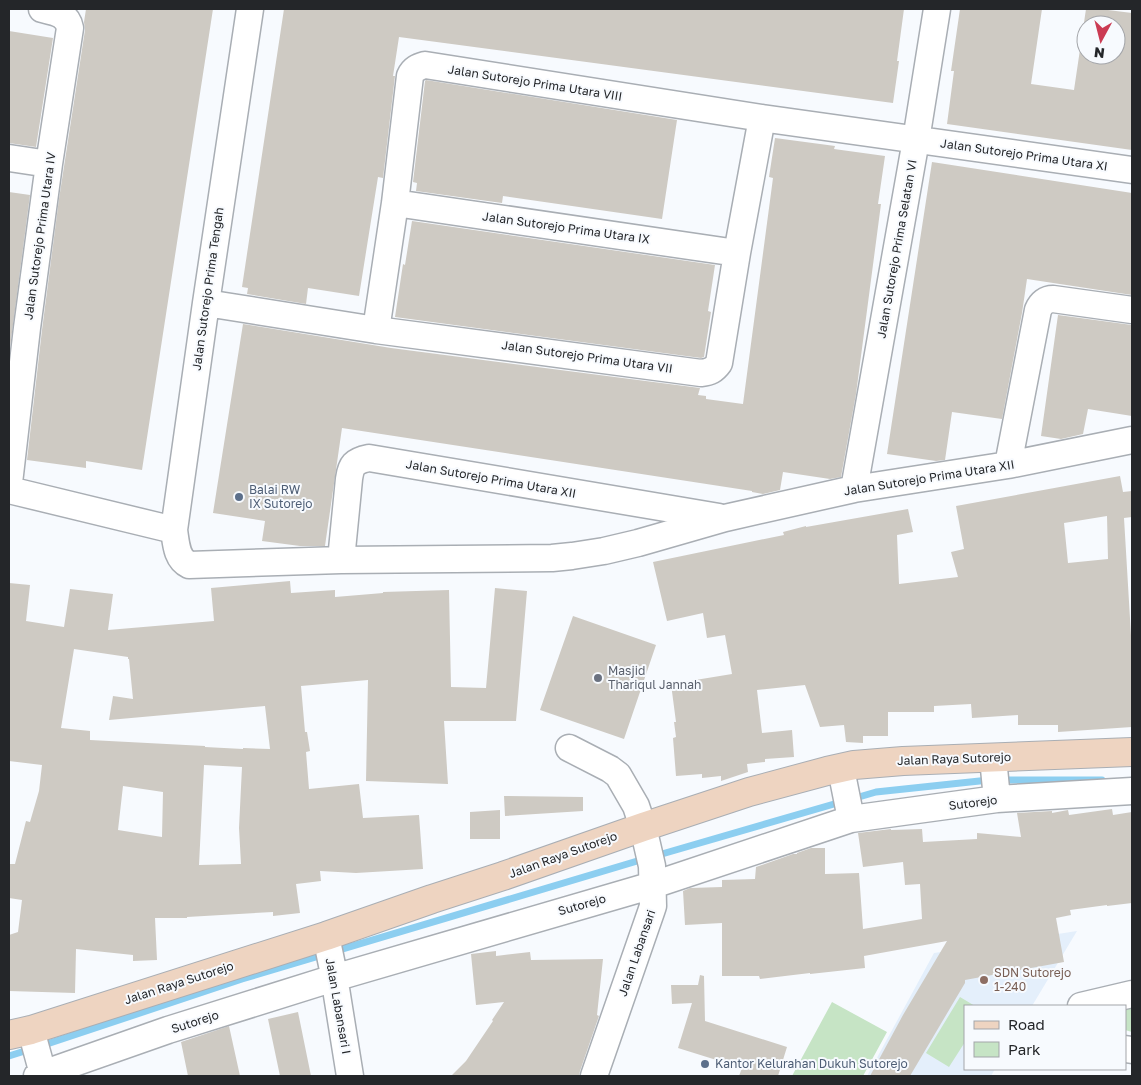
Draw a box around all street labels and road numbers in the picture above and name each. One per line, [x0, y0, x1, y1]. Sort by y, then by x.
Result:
street label: Jalan Sutorejo Prima Utara VIII [447, 61, 623, 104]
street label: Jalan Sutorejo Prima Utara XI [939, 135, 1109, 174]
street label: Jalan Sutorejo Prima Utara IV [20, 151, 59, 321]
street label: Jalan Sutorejo Prima Selatan VI [873, 158, 920, 340]
street label: Jalan Sutorejo Prima Tengah [189, 206, 226, 372]
street label: Jalan Sutorejo Prima Utara IX [481, 208, 651, 247]
street label: Jalan Sutorejo Prima Utara VII [500, 337, 674, 376]
street label: Jalan Sutorejo Prima Utara XII [405, 456, 577, 501]
street label: Jalan Sutorejo Prima Utara XII [843, 457, 1015, 498]
street label: Jalan Raya Sutorejo [897, 749, 1011, 768]
street label: Sutorejo [948, 792, 998, 813]
street label: Jalan Raya Sutorejo [507, 828, 619, 881]
street label: Sutorejo [556, 891, 607, 918]
street label: Jalan Labansari [615, 907, 658, 998]
street label: Jalan Labansari I [323, 957, 354, 1055]
street label: Jalan Raya Sutorejo [122, 958, 235, 1007]
street label: Sutorejo [169, 1007, 220, 1036]

